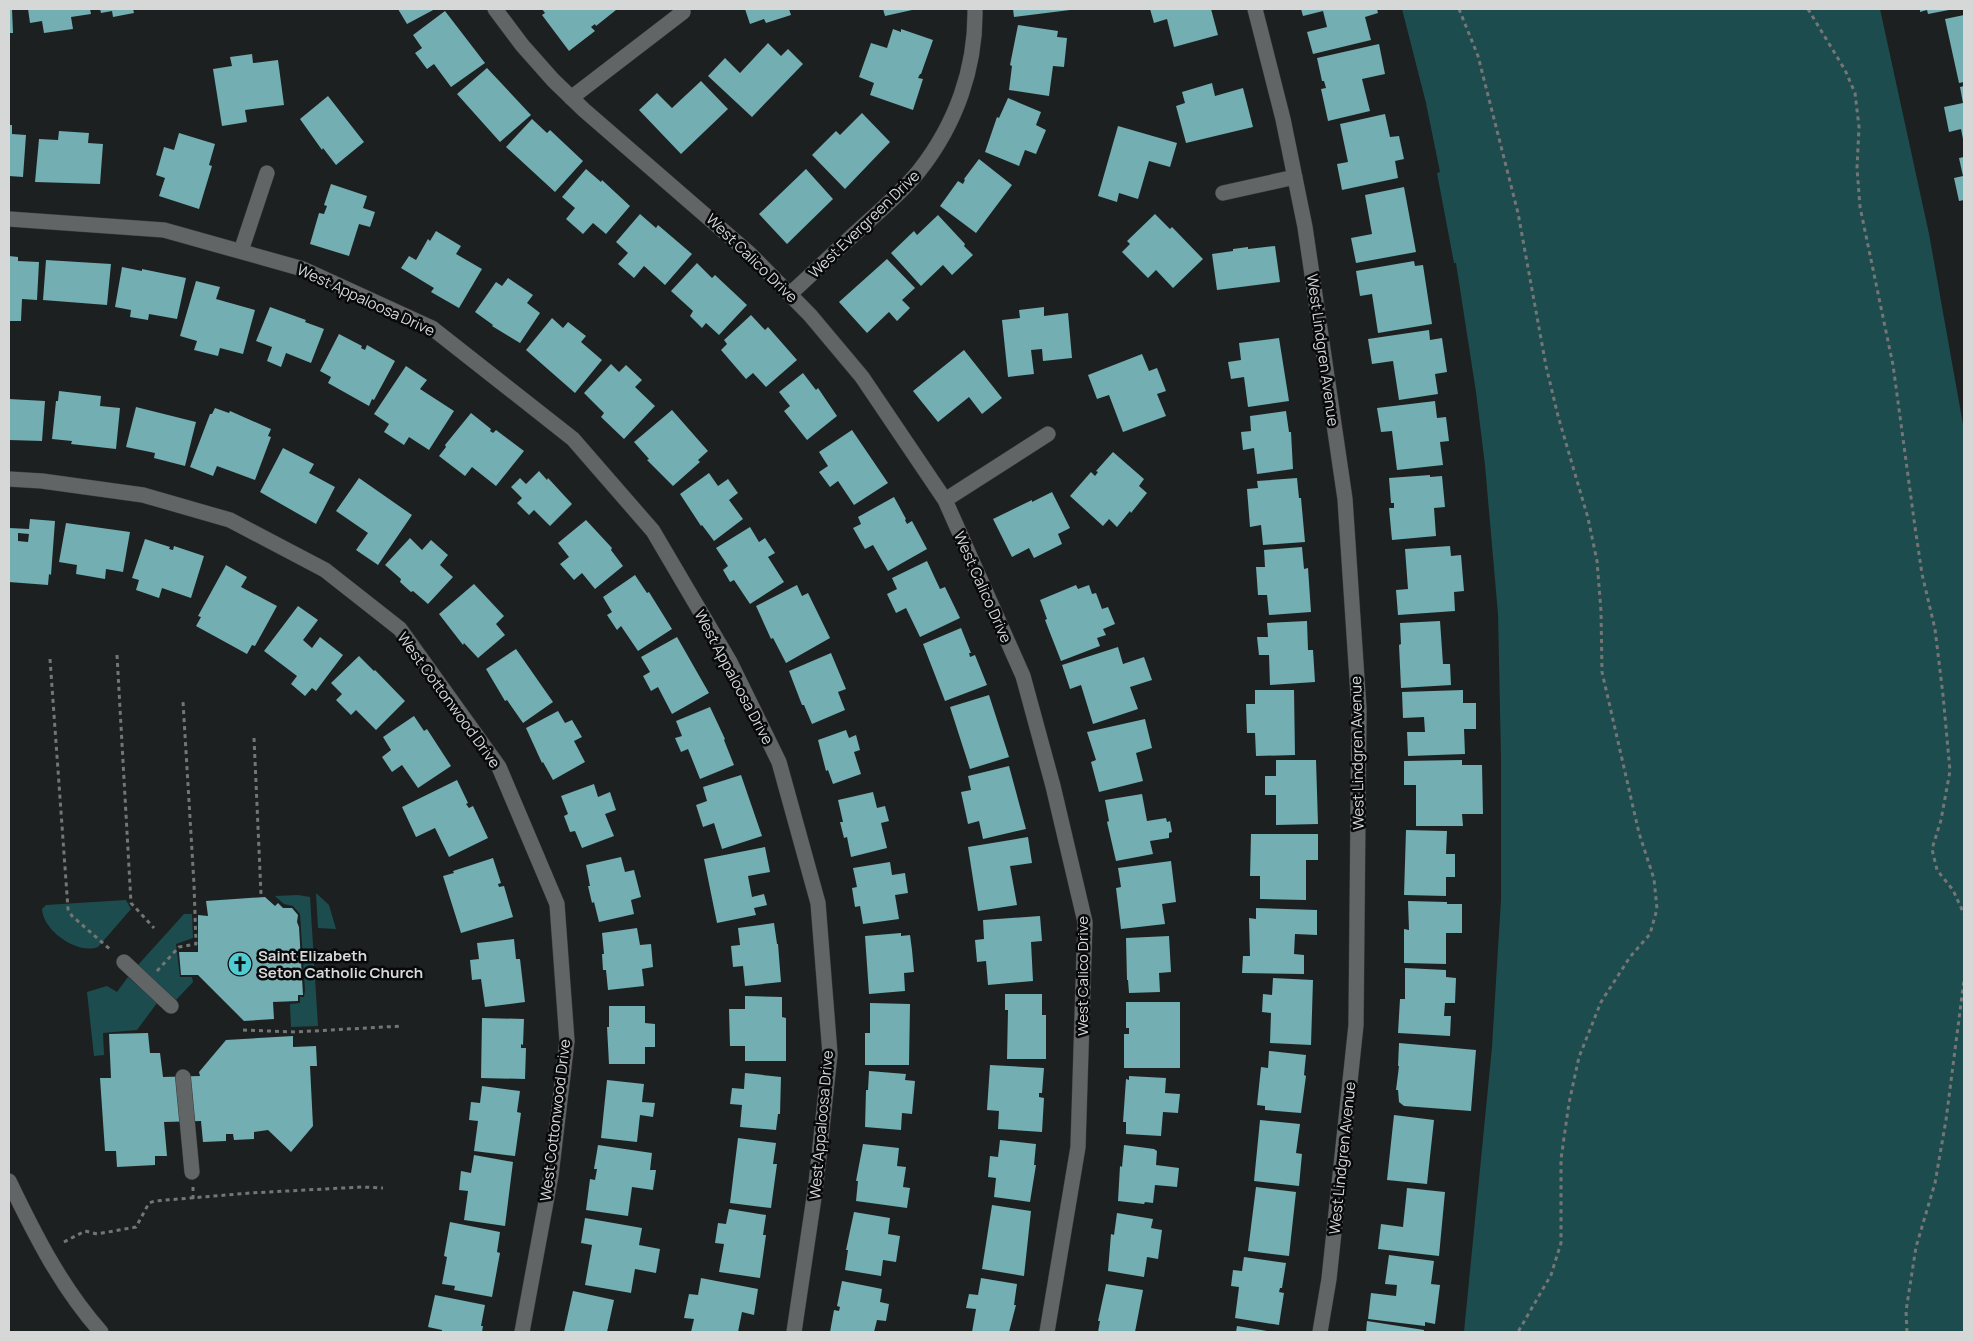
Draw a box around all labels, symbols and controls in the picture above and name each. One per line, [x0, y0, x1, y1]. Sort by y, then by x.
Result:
street label: West Evergreen Drive [804, 165, 924, 283]
street label: West Calico Drive [702, 209, 803, 307]
street label: West Appaloosa Drive [294, 259, 439, 341]
street label: West Lindgren Avenue [1302, 272, 1344, 428]
street label: West Calico Drive [949, 528, 1017, 646]
street label: West Appaloosa Drive [690, 606, 779, 748]
street label: West Cottonwood Drive [393, 628, 506, 772]
street label: West Lindgren Avenue [1345, 676, 1369, 830]
street label: West Calico Drive [1072, 916, 1093, 1036]
place label: Saint Elizabeth Seton Catholic Church [258, 945, 423, 983]
church icon: Saint Elizabeth Seton Catholic Church [227, 951, 253, 977]
street label: West Cottonwood Drive [535, 1038, 575, 1202]
street label: West Appaloosa Drive [804, 1049, 838, 1201]
street label: West Lindgren Avenue [1324, 1080, 1360, 1235]

